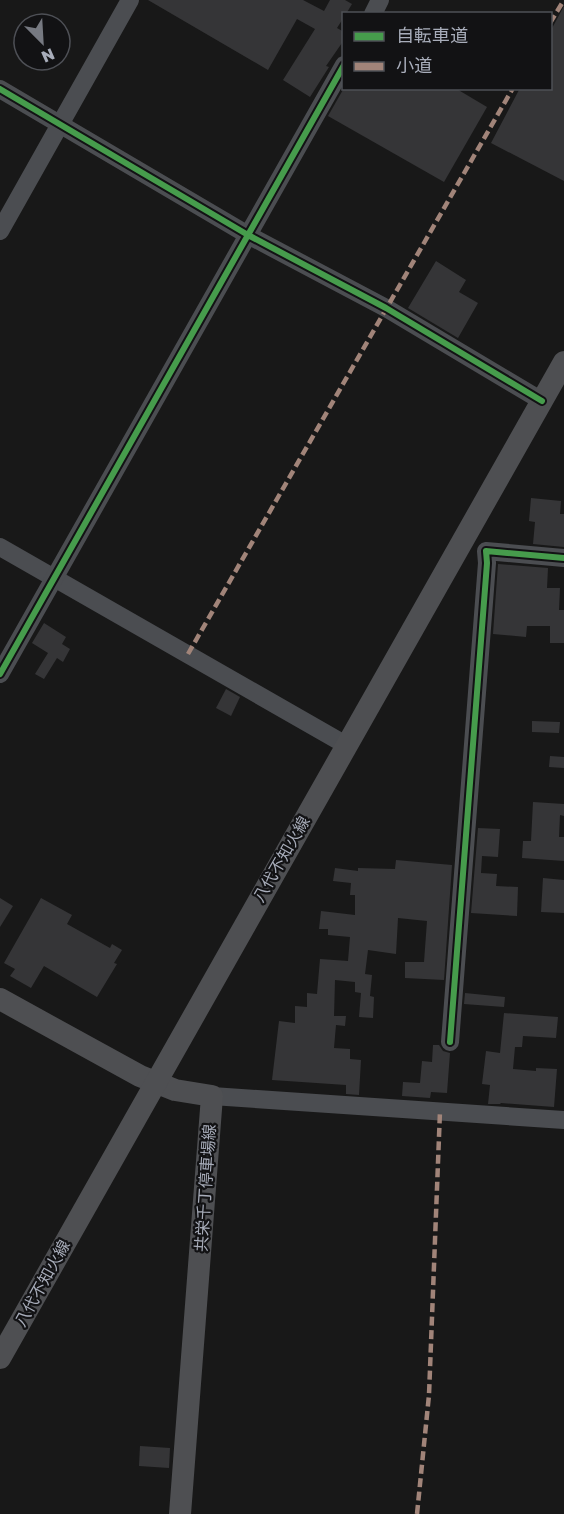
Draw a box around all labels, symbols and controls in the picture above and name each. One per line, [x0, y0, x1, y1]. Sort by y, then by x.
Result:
north arrow [12, 12, 72, 72]
legend [342, 12, 552, 90]
text: 自転車道 [396, 24, 468, 46]
text: N [38, 44, 58, 67]
text: 小道 [396, 54, 432, 76]
street label: 八代不知火線 [248, 812, 314, 906]
street label: 共栄千丁停車場線 [191, 1123, 219, 1253]
street label: 八代不知火線 [10, 1236, 74, 1330]

